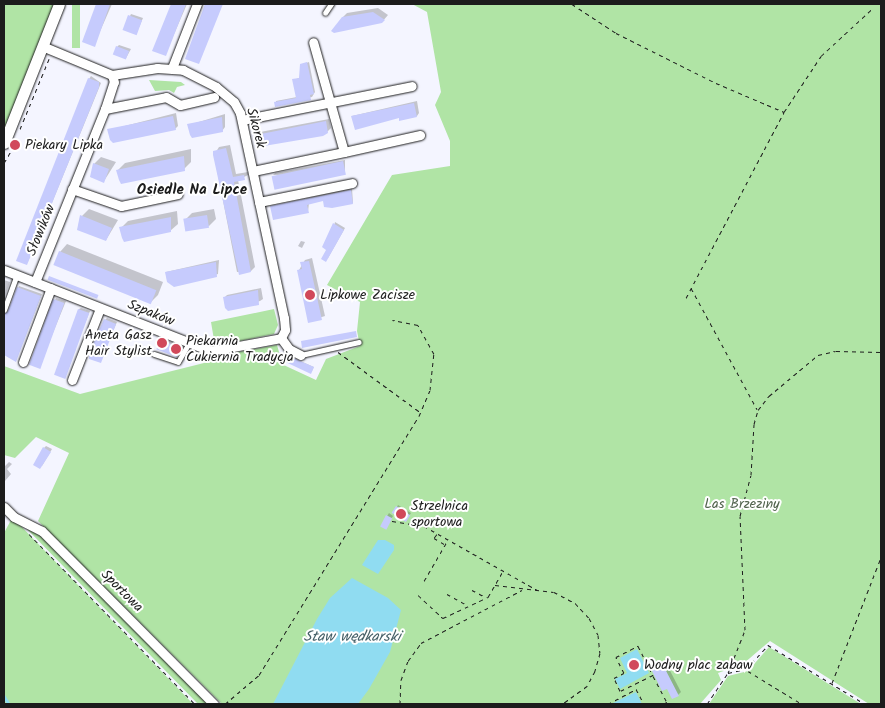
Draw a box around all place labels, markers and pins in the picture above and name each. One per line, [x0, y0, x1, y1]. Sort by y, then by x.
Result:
place label: Piekary Lipka [25, 137, 103, 153]
marker: Piekary Lipka [9, 139, 21, 151]
place label: Lipkowe Zacisze [320, 287, 415, 303]
marker: Lipkowe Zacisze [304, 289, 316, 301]
place label: Aneta Gasz Hair Stylist [85, 327, 152, 360]
place label: Piekarnia Cukiernia Tradycja [186, 333, 294, 366]
marker: Aneta Gasz Hair Stylist [156, 337, 168, 349]
marker: Piekarnia Cukiernia Tradycja [170, 343, 182, 355]
place label: Strzelnica sportowa [411, 498, 468, 530]
marker: Strzelnica sportowa [395, 508, 407, 520]
place label: Wodny plac zabaw [644, 657, 753, 673]
marker: Wodny plac zabaw [628, 659, 640, 671]

